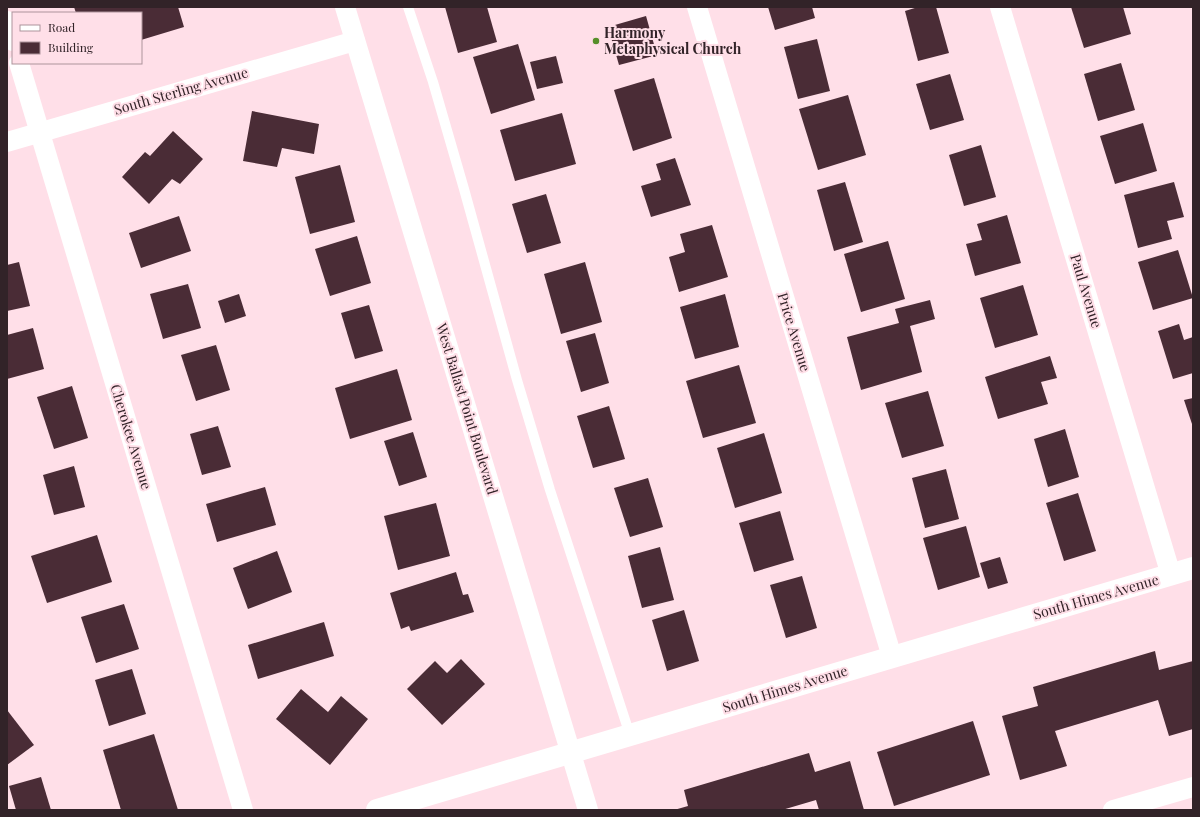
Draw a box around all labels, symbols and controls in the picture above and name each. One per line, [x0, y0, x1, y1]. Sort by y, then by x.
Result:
legend [12, 12, 142, 64]
text: Road [48, 19, 75, 35]
place label: Harmony Metaphysical Church [604, 23, 742, 58]
marker: Harmony Metaphysical Church [591, 36, 601, 46]
text: Building [48, 39, 94, 55]
street label: South Sterling Avenue [112, 62, 250, 119]
street label: Paul Avenue [1066, 252, 1107, 330]
street label: Price Avenue [773, 290, 815, 374]
street label: West Ballast Point Boulevard [432, 320, 503, 497]
street label: Cherokee Avenue [106, 382, 157, 492]
street label: South Himes Avenue [1031, 570, 1161, 624]
street label: South Himes Avenue [720, 660, 850, 717]

